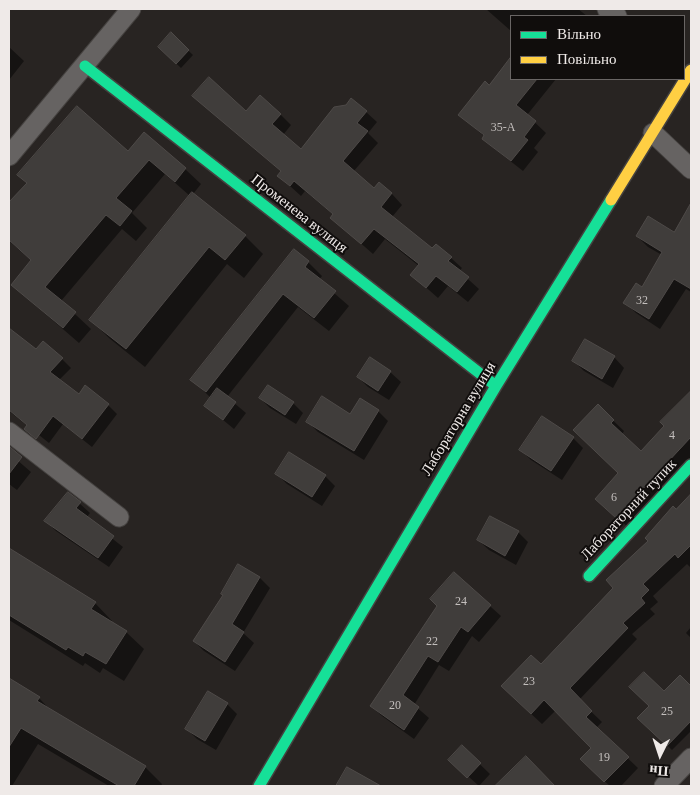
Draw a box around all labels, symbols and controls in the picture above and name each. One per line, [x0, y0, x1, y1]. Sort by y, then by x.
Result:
legend [510, 15, 685, 80]
text: Вільно [557, 26, 601, 42]
text: Повільно [557, 51, 616, 67]
house number: 35-А [491, 121, 515, 135]
street label: Променева вулиця [247, 171, 351, 257]
house number: 32 [636, 294, 648, 308]
street label: Лабораторна вулиця [418, 359, 500, 479]
house number: 4 [669, 429, 675, 443]
street label: Лабораторний тупик [577, 456, 681, 564]
house number: 6 [611, 491, 617, 505]
house number: 24 [455, 595, 467, 609]
house number: 22 [426, 635, 438, 649]
house number: 23 [523, 675, 535, 689]
house number: 20 [389, 699, 401, 713]
house number: 25 [661, 705, 673, 719]
north arrow [635, 730, 685, 780]
house number: 19 [598, 751, 610, 765]
text: Пн [649, 762, 669, 779]

